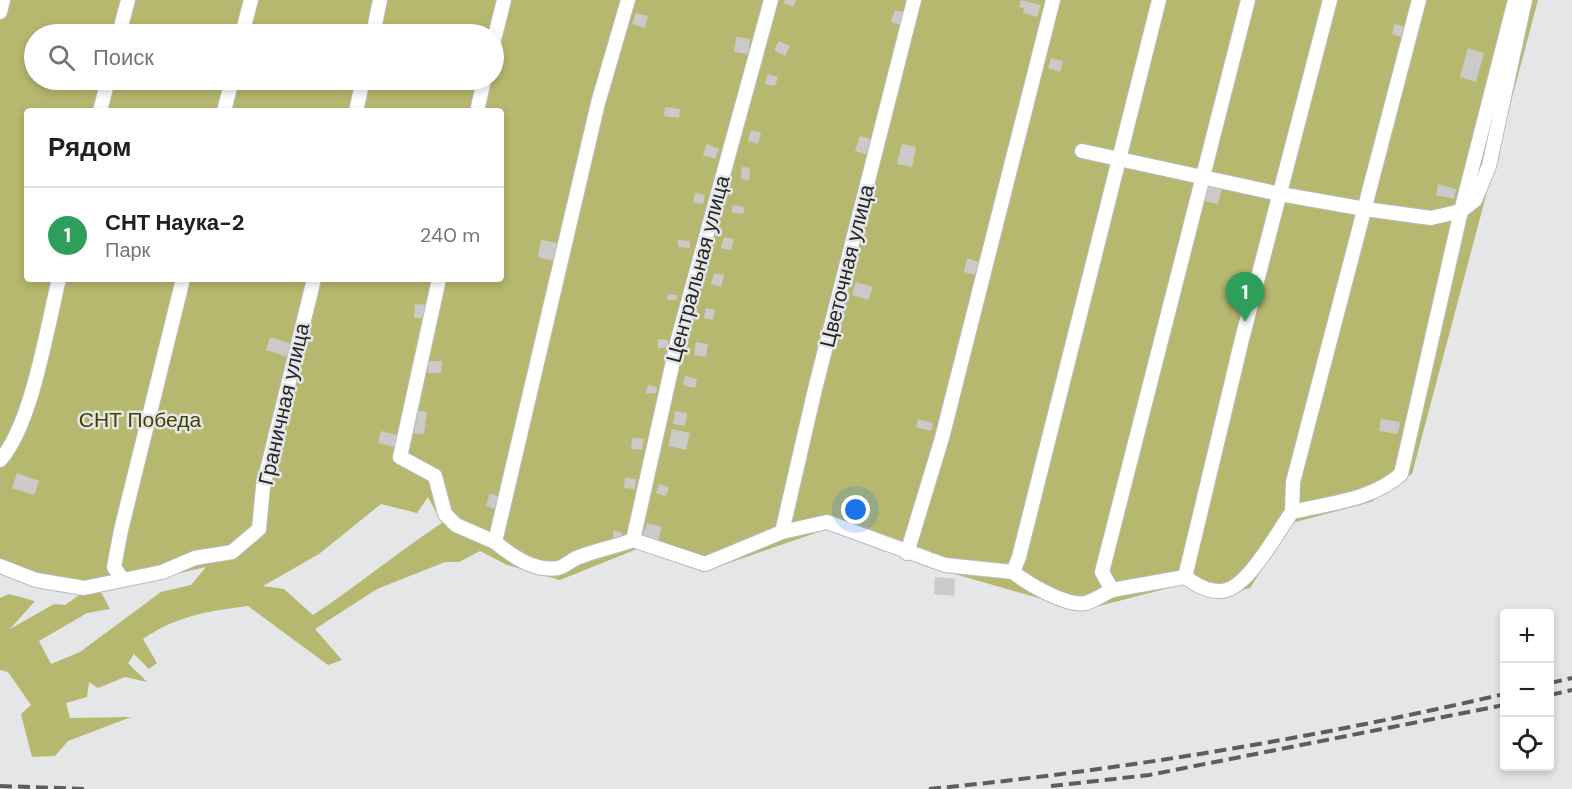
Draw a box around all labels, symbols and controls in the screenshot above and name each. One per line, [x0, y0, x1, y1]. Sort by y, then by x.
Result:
search box [24, 24, 504, 90]
icon: search [45, 41, 78, 74]
text: Поиск [93, 43, 154, 72]
text: Рядом [48, 130, 131, 164]
street label: Центральная улица [660, 172, 737, 366]
street label: Цветочная улица [813, 181, 881, 350]
text: СНТ Наука-2 [105, 208, 244, 237]
text: 1 [64, 222, 71, 248]
text: 240 m [420, 222, 480, 248]
text: Парк [105, 237, 150, 263]
pin: 1 [1226, 272, 1264, 322]
street label: Граничная улица [252, 320, 316, 488]
park label: СНТ Победа [79, 406, 202, 434]
your location [841, 495, 870, 524]
map controls [1500, 609, 1554, 771]
button: + [1500, 609, 1554, 663]
button: − [1500, 663, 1554, 717]
button: locate [1500, 717, 1554, 771]

